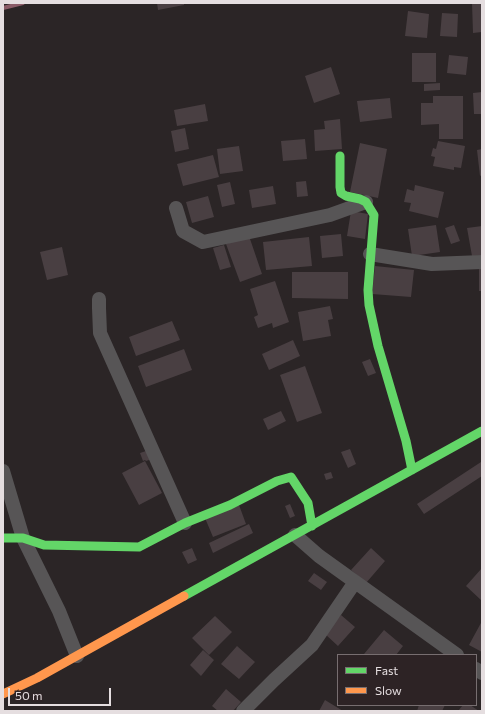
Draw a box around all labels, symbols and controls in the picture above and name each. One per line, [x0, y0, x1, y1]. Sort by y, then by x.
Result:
legend [337, 654, 477, 706]
text: Fast [375, 663, 398, 677]
scale bar [10, 680, 113, 706]
text: Slow [375, 683, 402, 697]
text: 50 m [15, 688, 43, 702]

